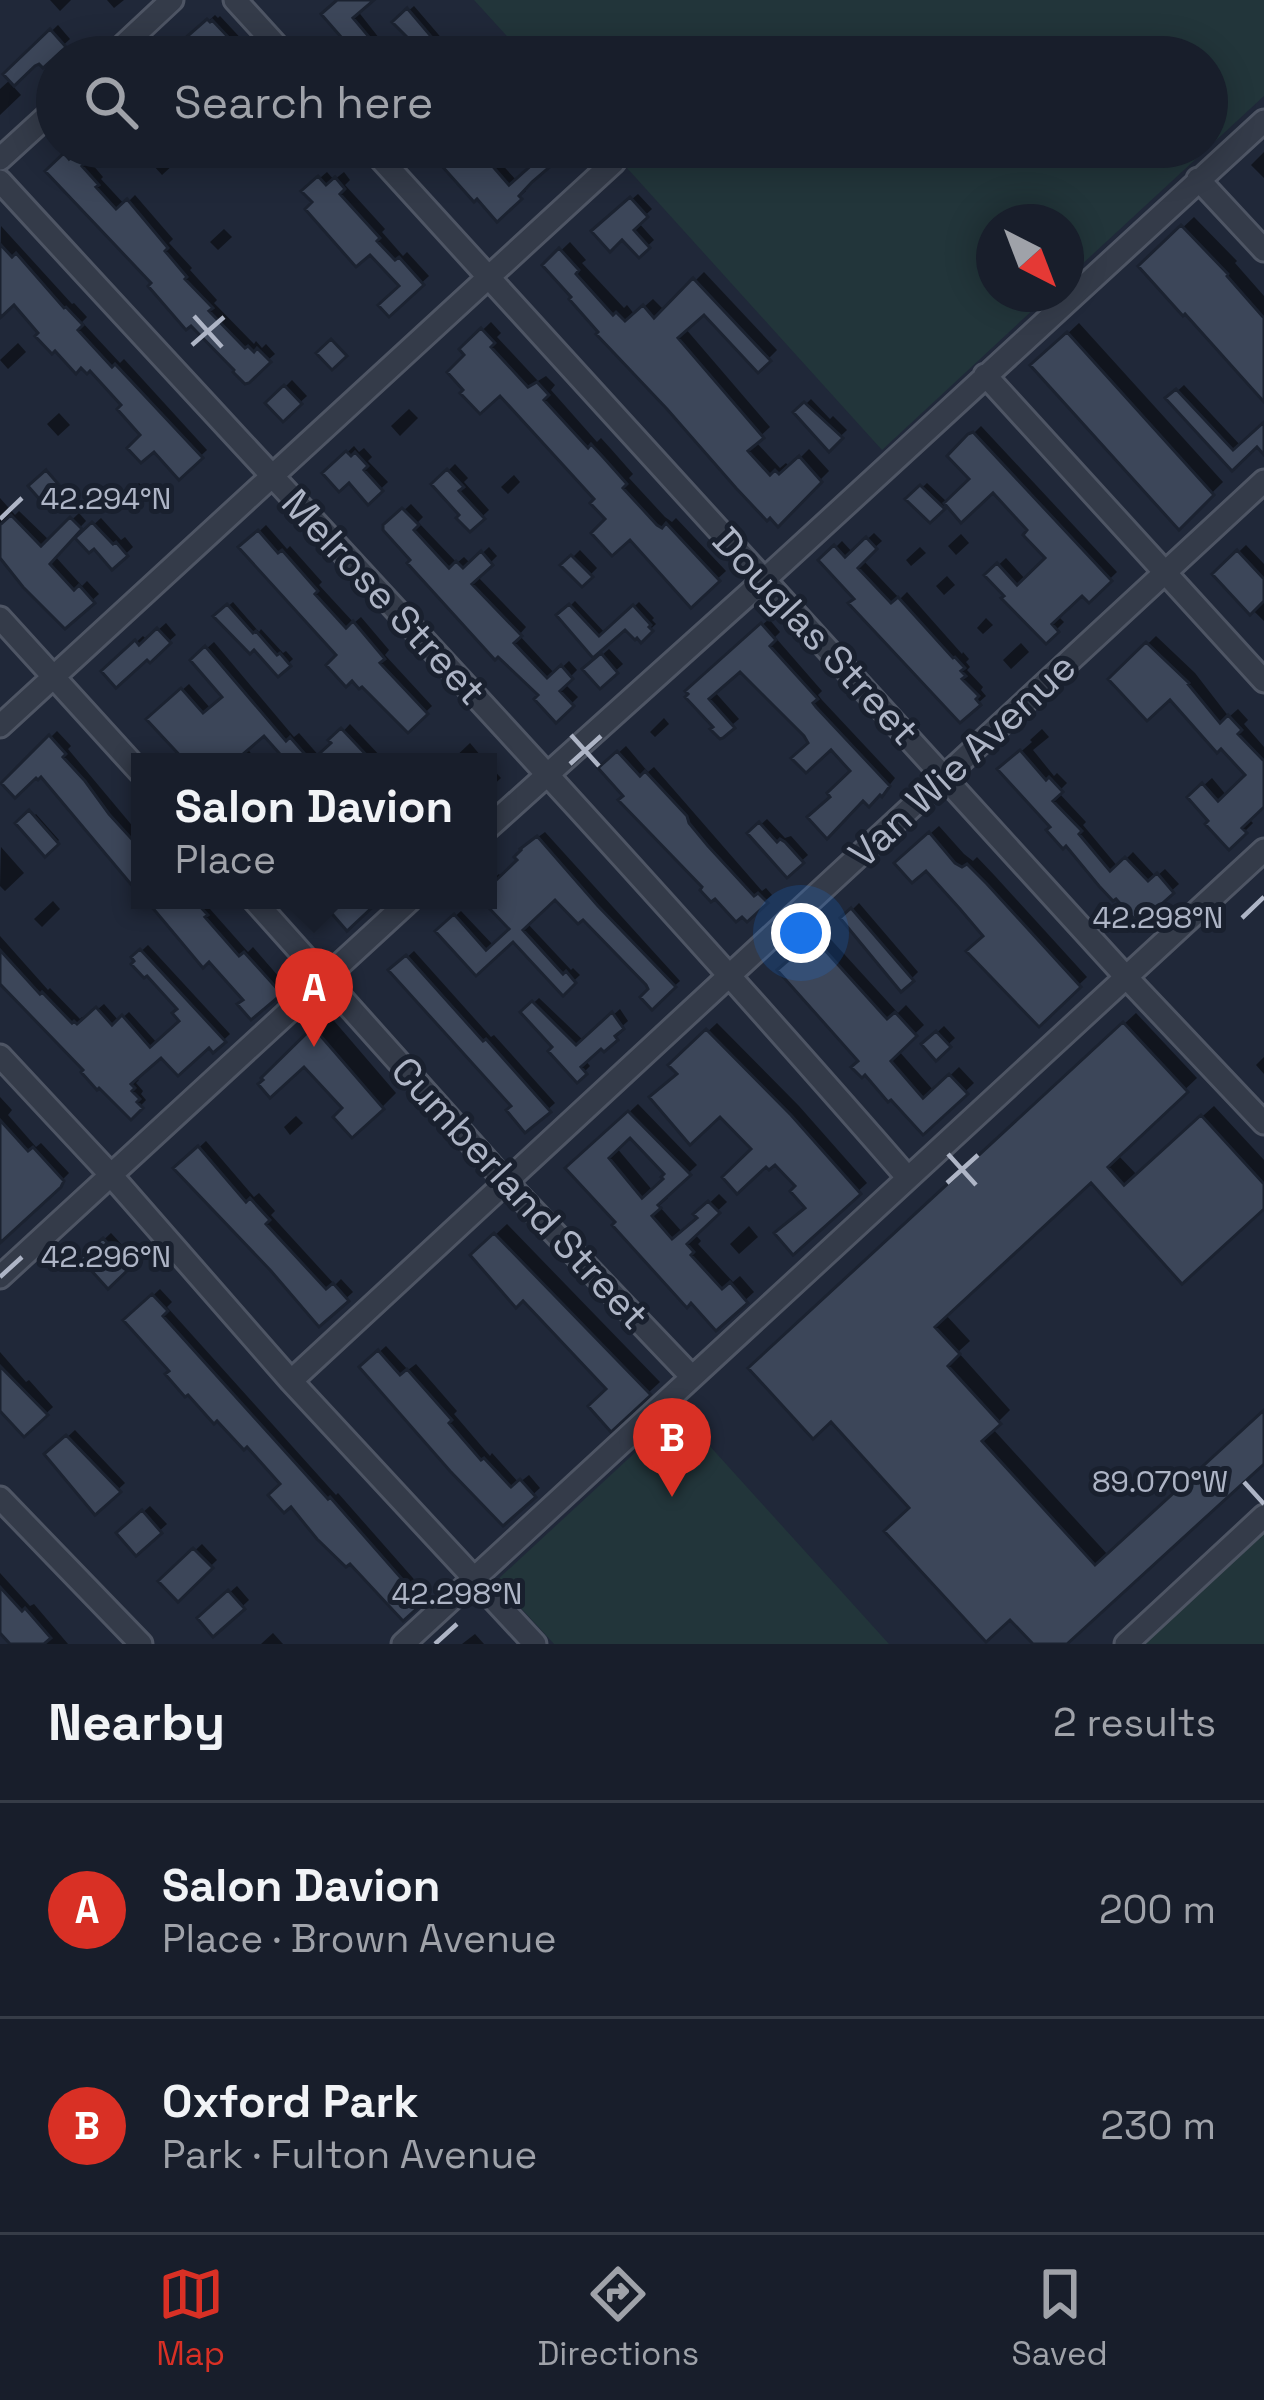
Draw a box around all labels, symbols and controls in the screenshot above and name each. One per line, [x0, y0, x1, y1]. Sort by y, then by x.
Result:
search box [36, 36, 1228, 168]
icon: search [78, 69, 144, 135]
text: Search here [174, 74, 433, 131]
north arrow [976, 204, 1084, 312]
text: 42.294°N [41, 479, 171, 518]
street label: Melrose Street [272, 479, 496, 715]
street label: Douglas Street [702, 517, 930, 755]
street label: Van Wie Avenue [838, 642, 1086, 878]
popup [131, 753, 497, 909]
text: Salon Davion [175, 778, 453, 835]
text: Place [175, 835, 276, 884]
text: 42.298°N [1093, 898, 1223, 937]
your location [771, 903, 831, 963]
pin: A [275, 948, 353, 1047]
street label: Cumberland Street [381, 1046, 659, 1340]
text: 42.296°N [41, 1237, 171, 1276]
pin: B [633, 1398, 711, 1497]
text: 89.070°W [1092, 1462, 1228, 1501]
text: 42.298°N [392, 1574, 522, 1613]
text: Nearby [48, 1690, 225, 1755]
text: 2 results [1053, 1698, 1216, 1747]
text: Salon Davion [162, 1857, 441, 1914]
text: A [75, 1885, 99, 1934]
text: 200 m [1099, 1885, 1216, 1934]
text: Place · Brown Avenue [162, 1914, 557, 1963]
text: Oxford Park [162, 2073, 419, 2130]
text: B [74, 2101, 100, 2150]
text: 230 m [1101, 2101, 1216, 2150]
text: Park · Fulton Avenue [162, 2130, 537, 2179]
tab: Map [156, 2261, 225, 2375]
tab: Directions [537, 2261, 699, 2375]
tab: Saved [1012, 2261, 1108, 2375]

